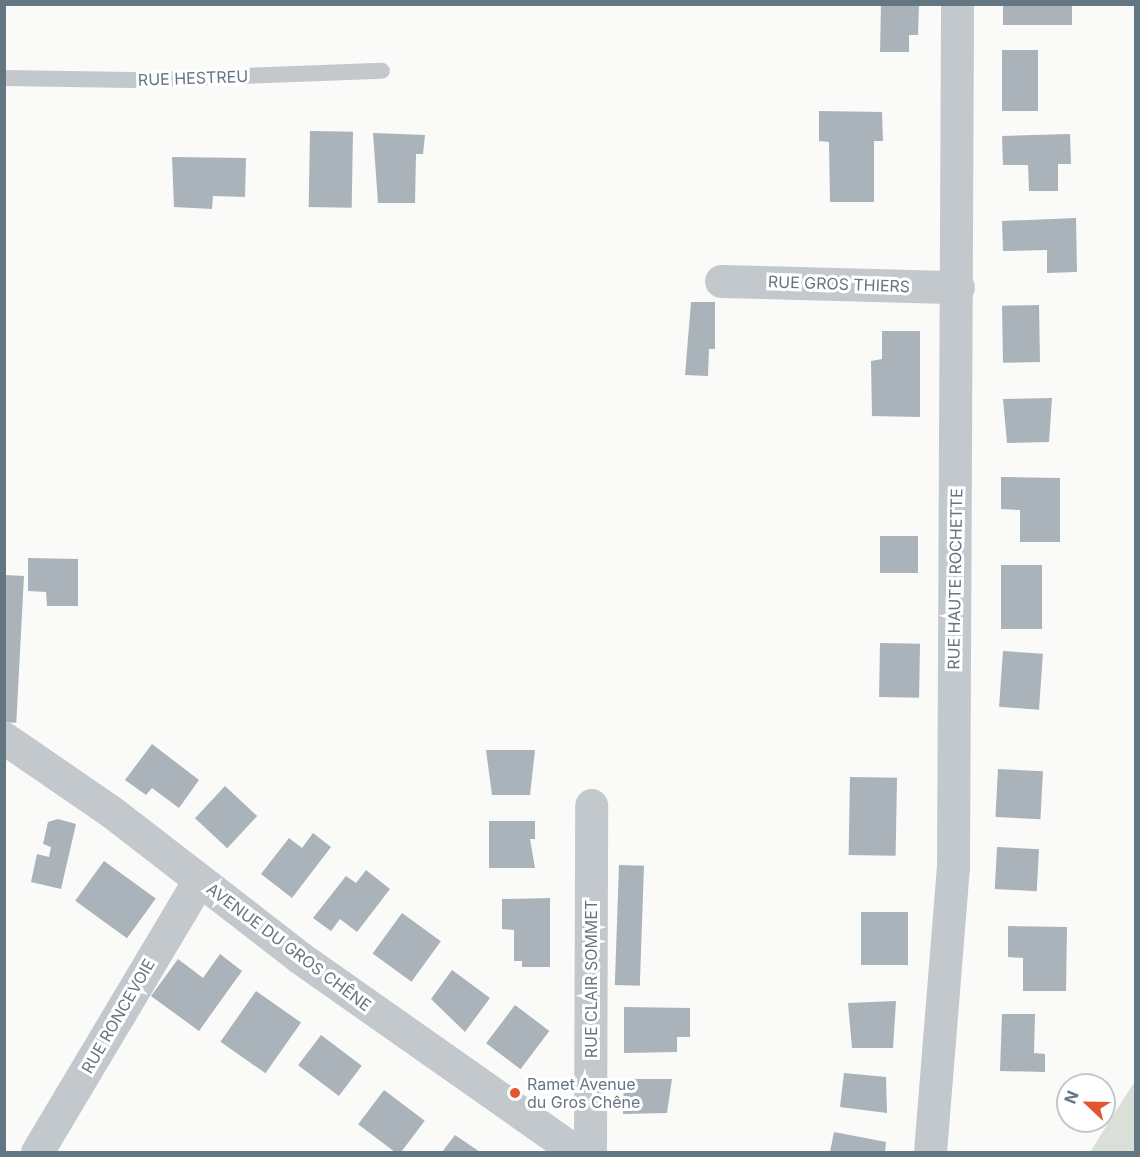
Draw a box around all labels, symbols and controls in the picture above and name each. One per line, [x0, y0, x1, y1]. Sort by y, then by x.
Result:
street label: RUE HESTREU [138, 66, 248, 90]
street label: RUE GROS THIERS [768, 272, 910, 296]
street label: RUE HAUTE ROCHETTE [944, 488, 966, 670]
street label: AVENUE DU GROS CHÊNE [203, 879, 375, 1015]
street label: RUE CLAIR SOMMET [581, 900, 601, 1058]
street label: RUE RONCEVOIE [77, 955, 159, 1077]
north arrow [1056, 1073, 1116, 1133]
place label: Ramet Avenue du Gros Chêne [527, 1074, 640, 1112]
marker: Ramet Avenue du Gros Chêne [508, 1086, 522, 1100]
text: N [1060, 1088, 1083, 1106]

